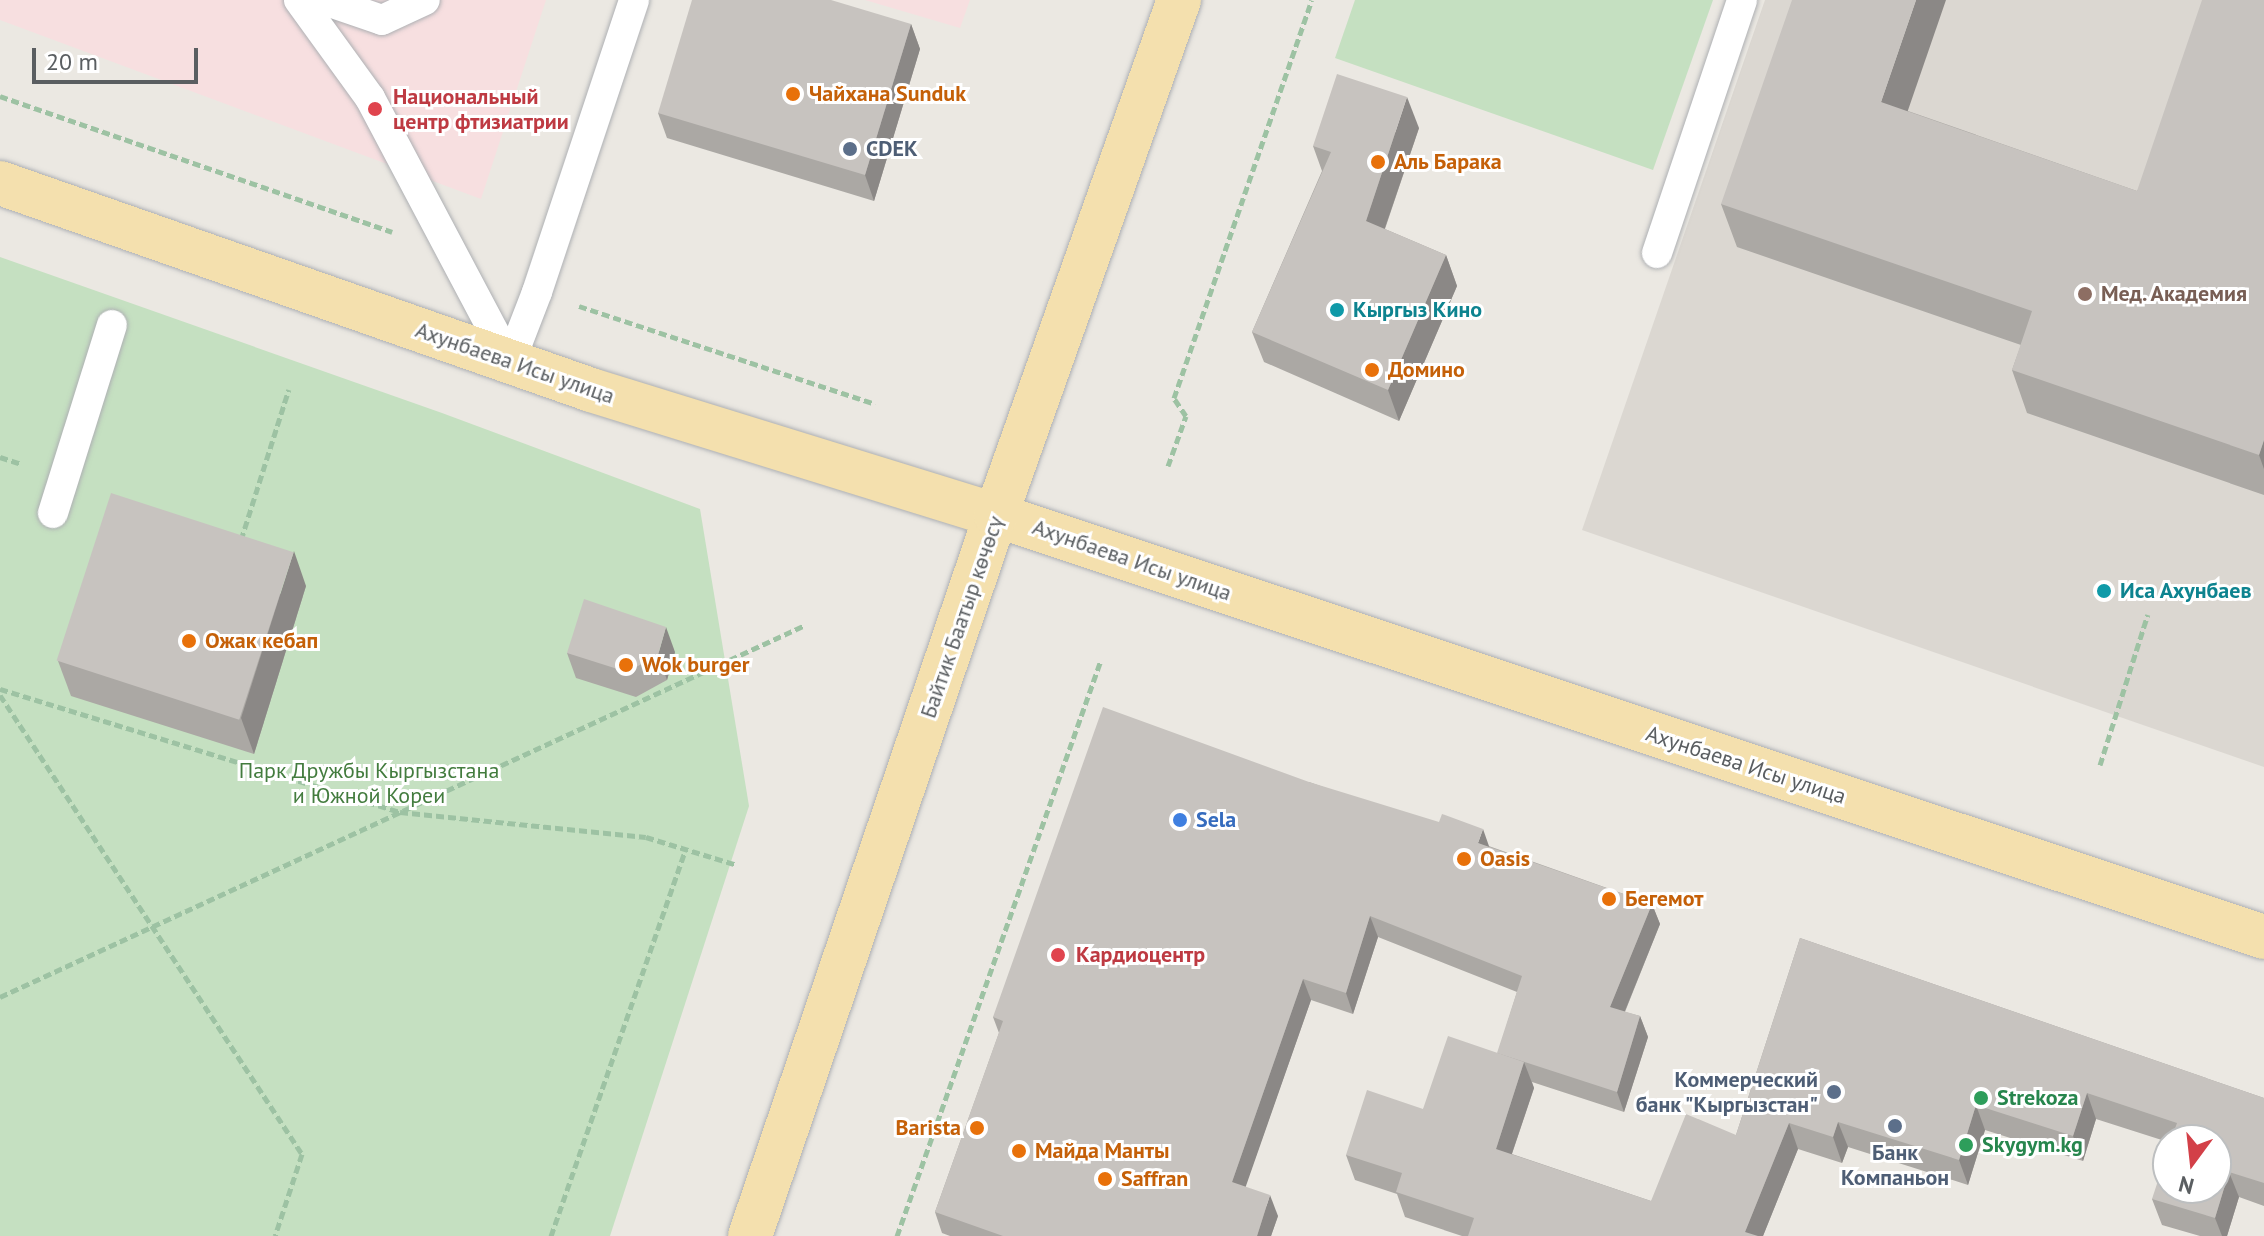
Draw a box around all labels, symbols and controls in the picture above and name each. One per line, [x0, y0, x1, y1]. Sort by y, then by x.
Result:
scale bar [36, 32, 202, 82]
text: 20 m [46, 46, 98, 77]
place label: Чайхана Sunduk [809, 81, 966, 107]
place label: Национальный центр фтизиатрии [393, 83, 569, 134]
marker: Чайхана Sunduk [784, 85, 802, 103]
marker: Национальный центр фтизиатрии [364, 98, 386, 120]
place label: CDEK [866, 136, 918, 162]
marker: CDEK [841, 140, 859, 158]
place label: Аль Барака [1394, 149, 1502, 175]
marker: Аль Барака [1369, 153, 1387, 171]
place label: Мед. Академия [2101, 281, 2249, 307]
marker: Мед. Академия [2076, 285, 2094, 303]
place label: Кыргыз Кино [1353, 297, 1482, 323]
marker: Кыргыз Кино [1328, 301, 1346, 319]
street label: Ахунбаева Исы улица [412, 317, 618, 409]
place label: Домино [1388, 357, 1465, 383]
marker: Домино [1363, 361, 1381, 379]
street label: Байтик Баатыр көчөсү [915, 512, 1009, 722]
street label: Ахунбаева Исы улица [1029, 514, 1235, 606]
place label: Иса Ахунбаев [2120, 578, 2252, 604]
marker: Иса Ахунбаев [2095, 582, 2113, 600]
place label: Ожак кебап [205, 628, 318, 654]
marker: Ожак кебап [180, 632, 198, 650]
place label: Wok burger [642, 652, 750, 678]
marker: Wok burger [617, 656, 635, 674]
street label: Ахунбаева Исы улица [1643, 720, 1849, 810]
park label: Парк Дружбы Кыргызстана и Южной Кореи [238, 757, 500, 808]
place label: Sela [1196, 807, 1236, 833]
marker: Sela [1171, 811, 1189, 829]
place label: Oasis [1480, 846, 1530, 872]
marker: Oasis [1455, 850, 1473, 868]
place label: Бегемот [1625, 886, 1703, 912]
marker: Бегемот [1600, 890, 1618, 908]
place label: Кардиоцентр [1076, 942, 1205, 968]
marker: Кардиоцентр [1047, 944, 1069, 966]
place label: Коммерческий банк "Кыргызстан" [1634, 1066, 1818, 1118]
marker: Коммерческий банк "Кыргызстан" [1825, 1083, 1843, 1101]
place label: Strekoza [1997, 1085, 2078, 1111]
marker: Strekoza [1972, 1089, 1990, 1107]
place label: Barista [896, 1115, 961, 1141]
marker: Банк Компаньон [1886, 1117, 1904, 1135]
marker: Barista [968, 1119, 986, 1137]
north arrow [2152, 1124, 2232, 1204]
place label: Skygym.kg [1982, 1132, 2083, 1158]
marker: Skygym.kg [1957, 1136, 1975, 1154]
place label: Майда Манты [1035, 1138, 1169, 1164]
place label: Банк Компаньон [1841, 1139, 1949, 1190]
marker: Майда Манты [1010, 1142, 1028, 1160]
place label: Saffran [1121, 1166, 1188, 1192]
marker: Saffran [1096, 1170, 1114, 1188]
text: N [2176, 1170, 2197, 1201]

